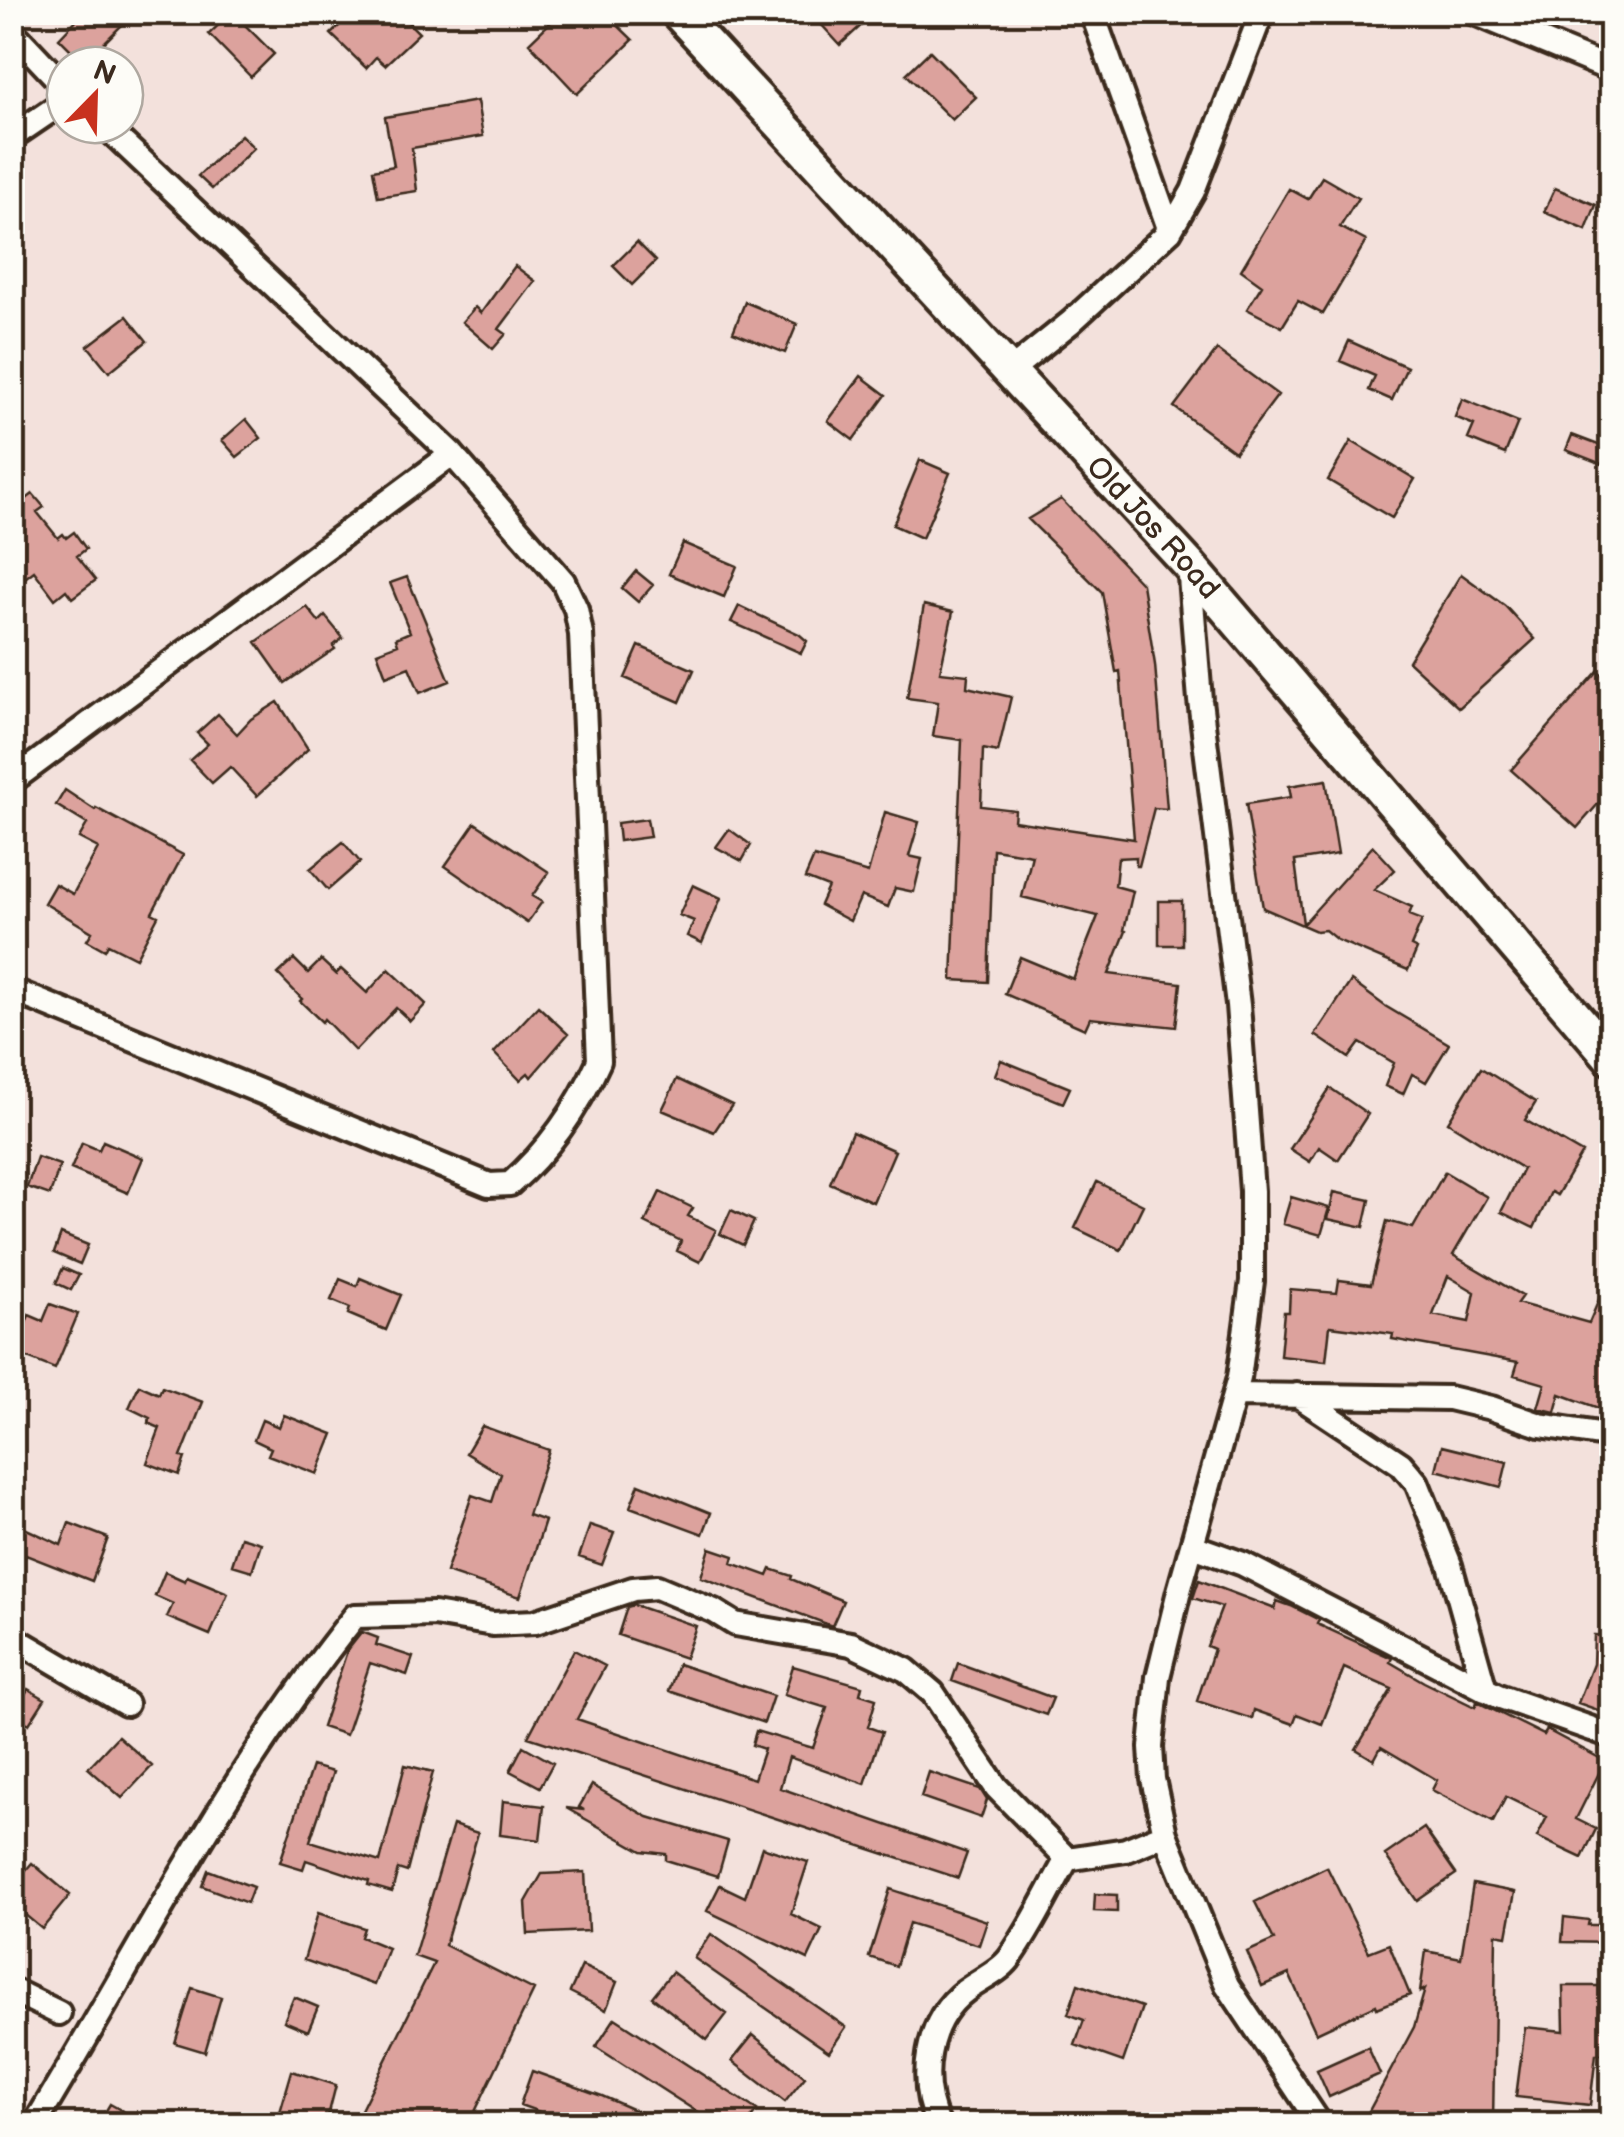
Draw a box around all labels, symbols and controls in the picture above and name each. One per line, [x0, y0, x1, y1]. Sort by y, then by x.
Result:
north arrow [45, 45, 145, 145]
text: N [88, 54, 120, 93]
street label: Old Jos Road [1079, 449, 1227, 607]

